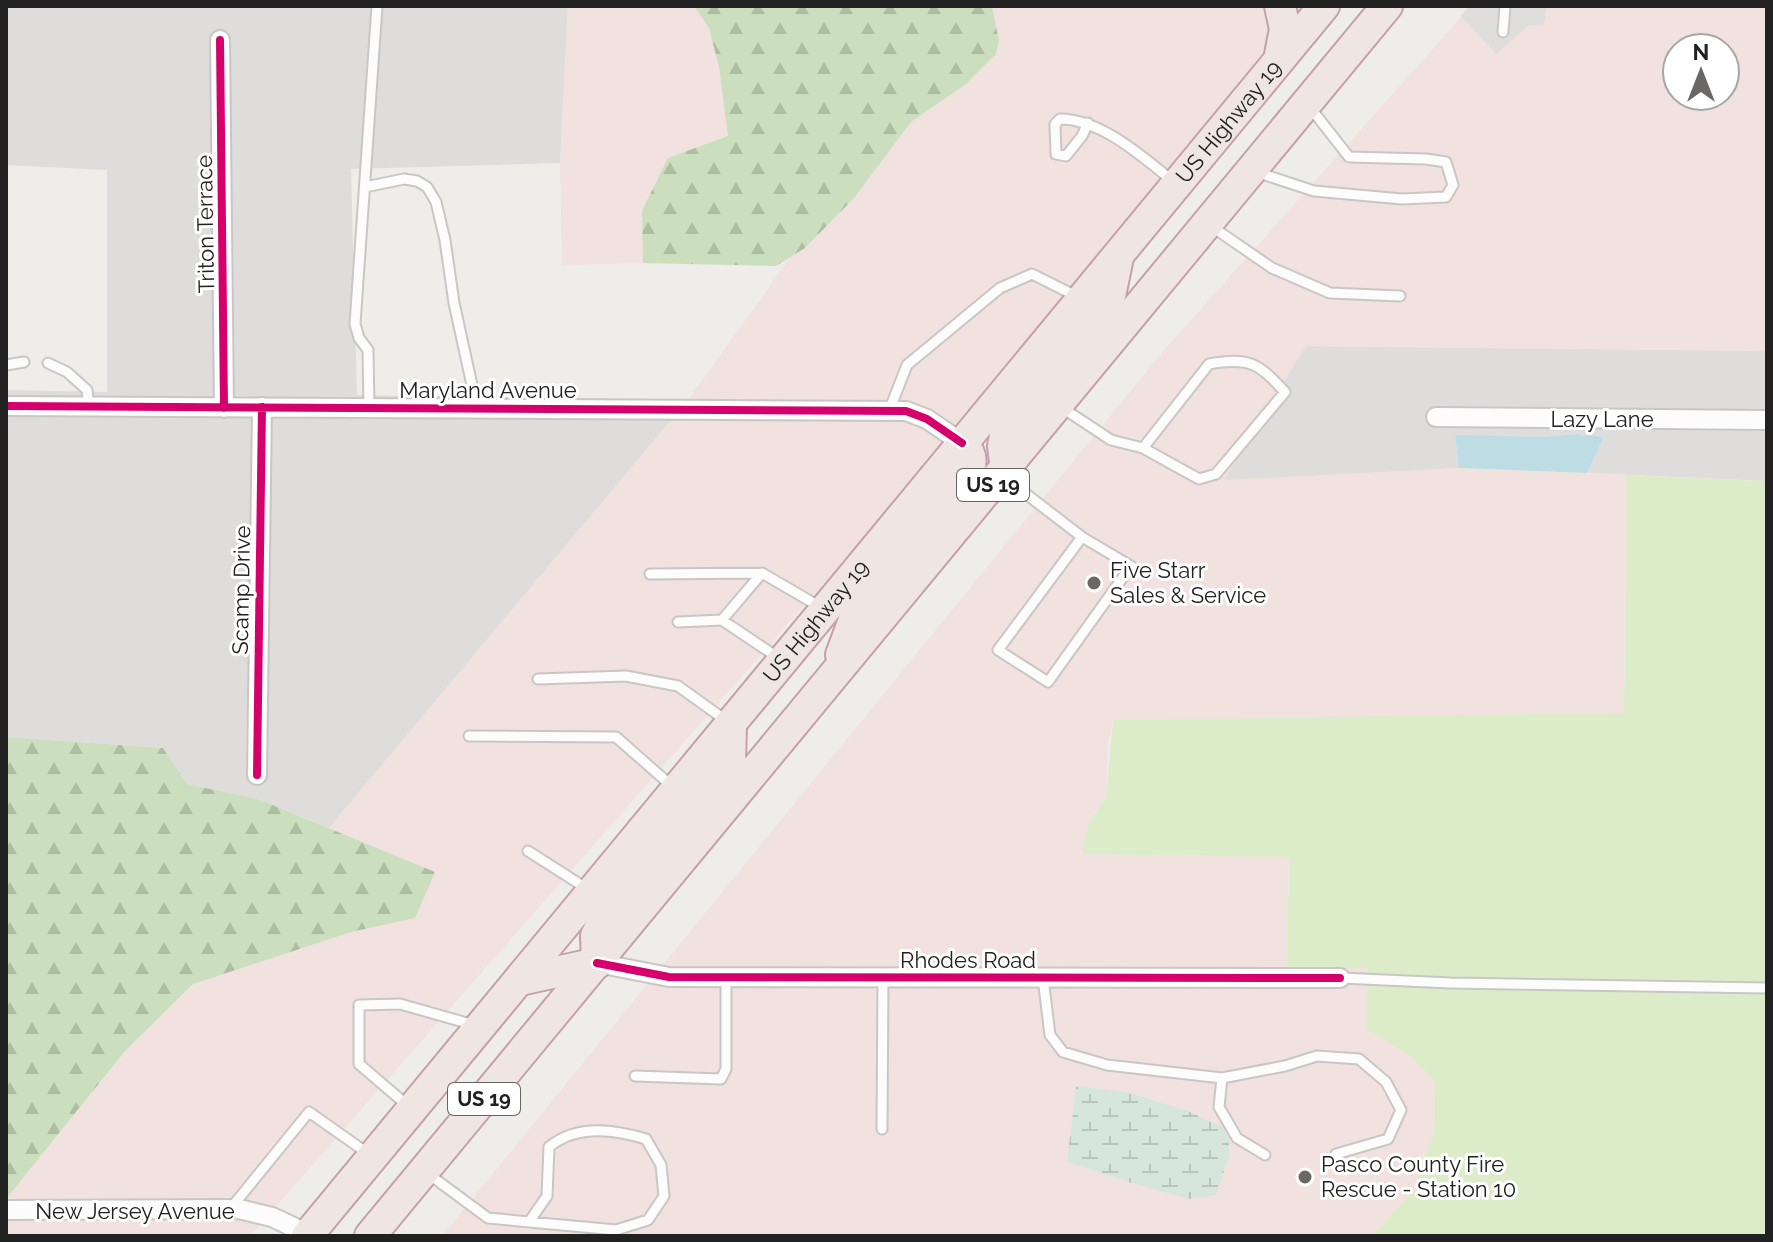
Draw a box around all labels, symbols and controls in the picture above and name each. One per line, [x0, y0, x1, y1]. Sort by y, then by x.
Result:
north arrow [1661, 32, 1741, 112]
text: N [1693, 39, 1709, 65]
street label: US Highway 19 [1170, 55, 1287, 188]
street label: Triton Terrace [191, 155, 219, 293]
street label: Maryland Avenue [399, 377, 577, 403]
street label: Lazy Lane [1550, 406, 1654, 432]
road number: US 19 [957, 469, 1029, 501]
street label: Scamp Drive [227, 525, 255, 655]
street label: US Highway 19 [757, 554, 874, 688]
place label: Five Starr Sales & Service [1110, 557, 1266, 608]
marker: Five Starr Sales & Service [1085, 574, 1103, 592]
street label: Rhodes Road [900, 947, 1036, 973]
road number: US 19 [448, 1083, 520, 1115]
place label: Pasco County Fire Rescue - Station 10 [1321, 1151, 1516, 1202]
marker: Pasco County Fire Rescue - Station 10 [1296, 1168, 1314, 1186]
street label: New Jersey Avenue [35, 1198, 235, 1224]

